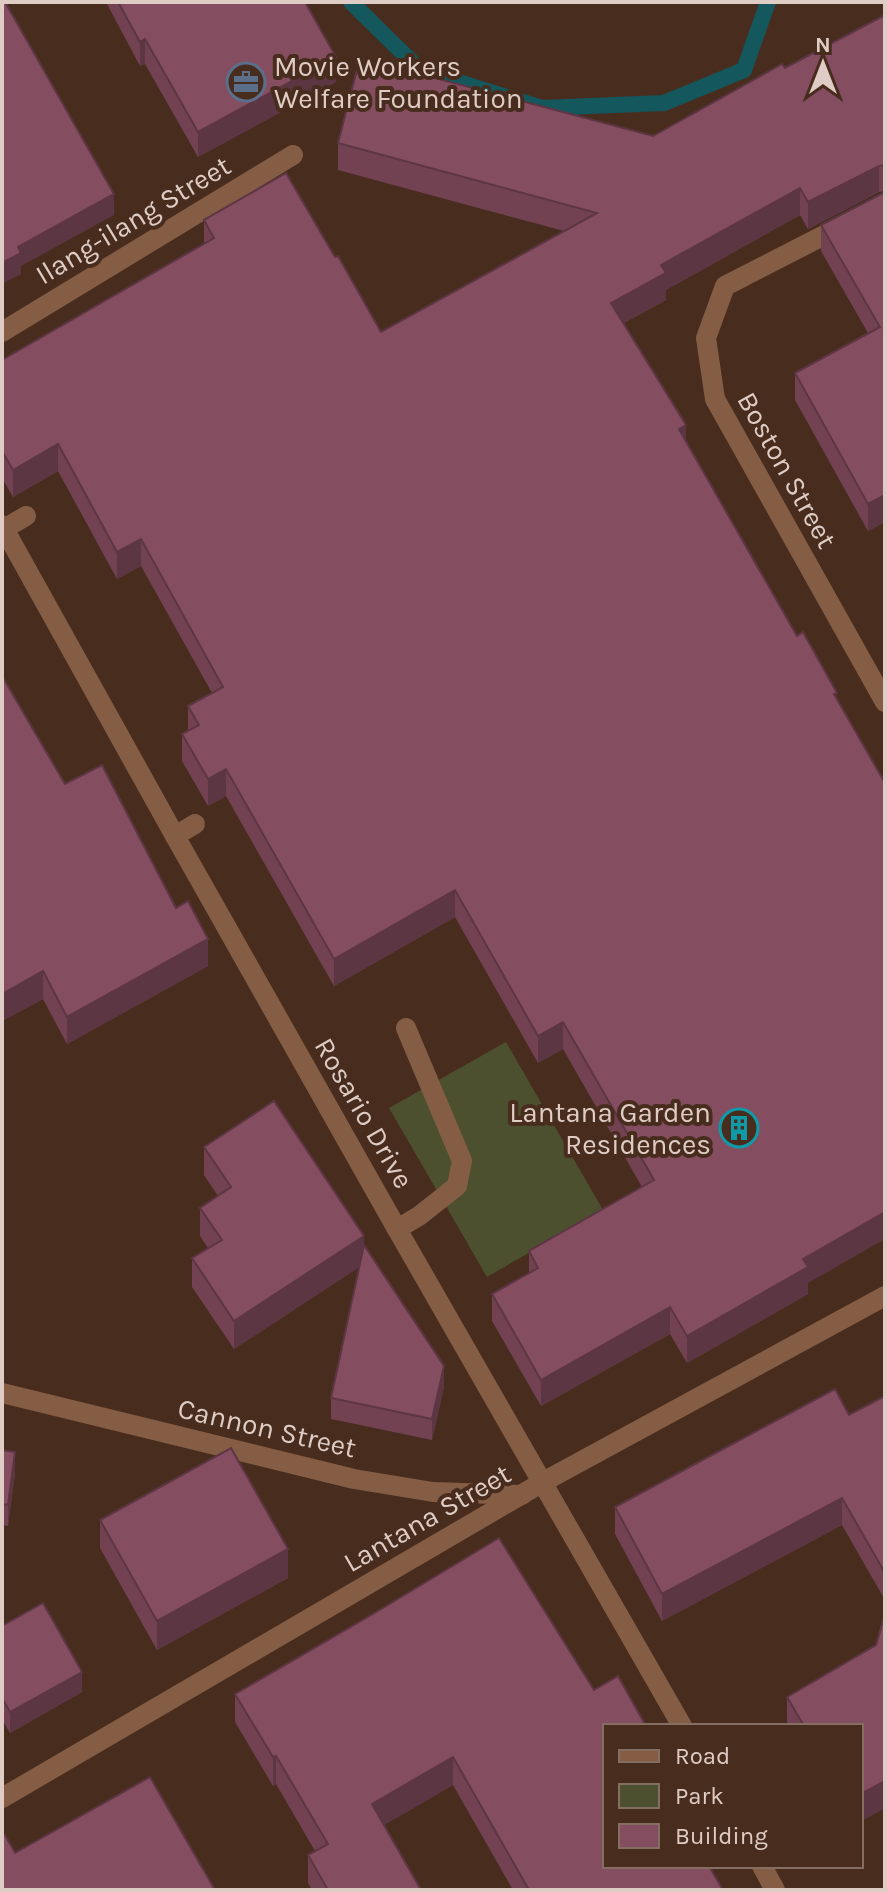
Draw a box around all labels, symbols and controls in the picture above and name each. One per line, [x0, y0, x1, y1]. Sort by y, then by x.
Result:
north arrow [783, 24, 863, 104]
text: N [815, 32, 831, 58]
place label: Movie Workers Welfare Foundation [274, 50, 523, 115]
office icon: Movie Workers Welfare Foundation [225, 61, 267, 103]
street label: Ilang-ilang Street [30, 149, 236, 291]
street label: Boston Street [730, 386, 844, 554]
street label: Rosario Drive [308, 1032, 420, 1194]
place label: Lantana Garden Residences [509, 1096, 711, 1161]
building icon: Lantana Garden Residences [718, 1107, 760, 1149]
street label: Cannon Street [175, 1391, 359, 1465]
street label: Lantana Street [338, 1457, 516, 1579]
legend [603, 1724, 863, 1868]
text: Road [675, 1742, 730, 1770]
text: Park [675, 1782, 724, 1810]
text: Building [675, 1822, 768, 1850]

